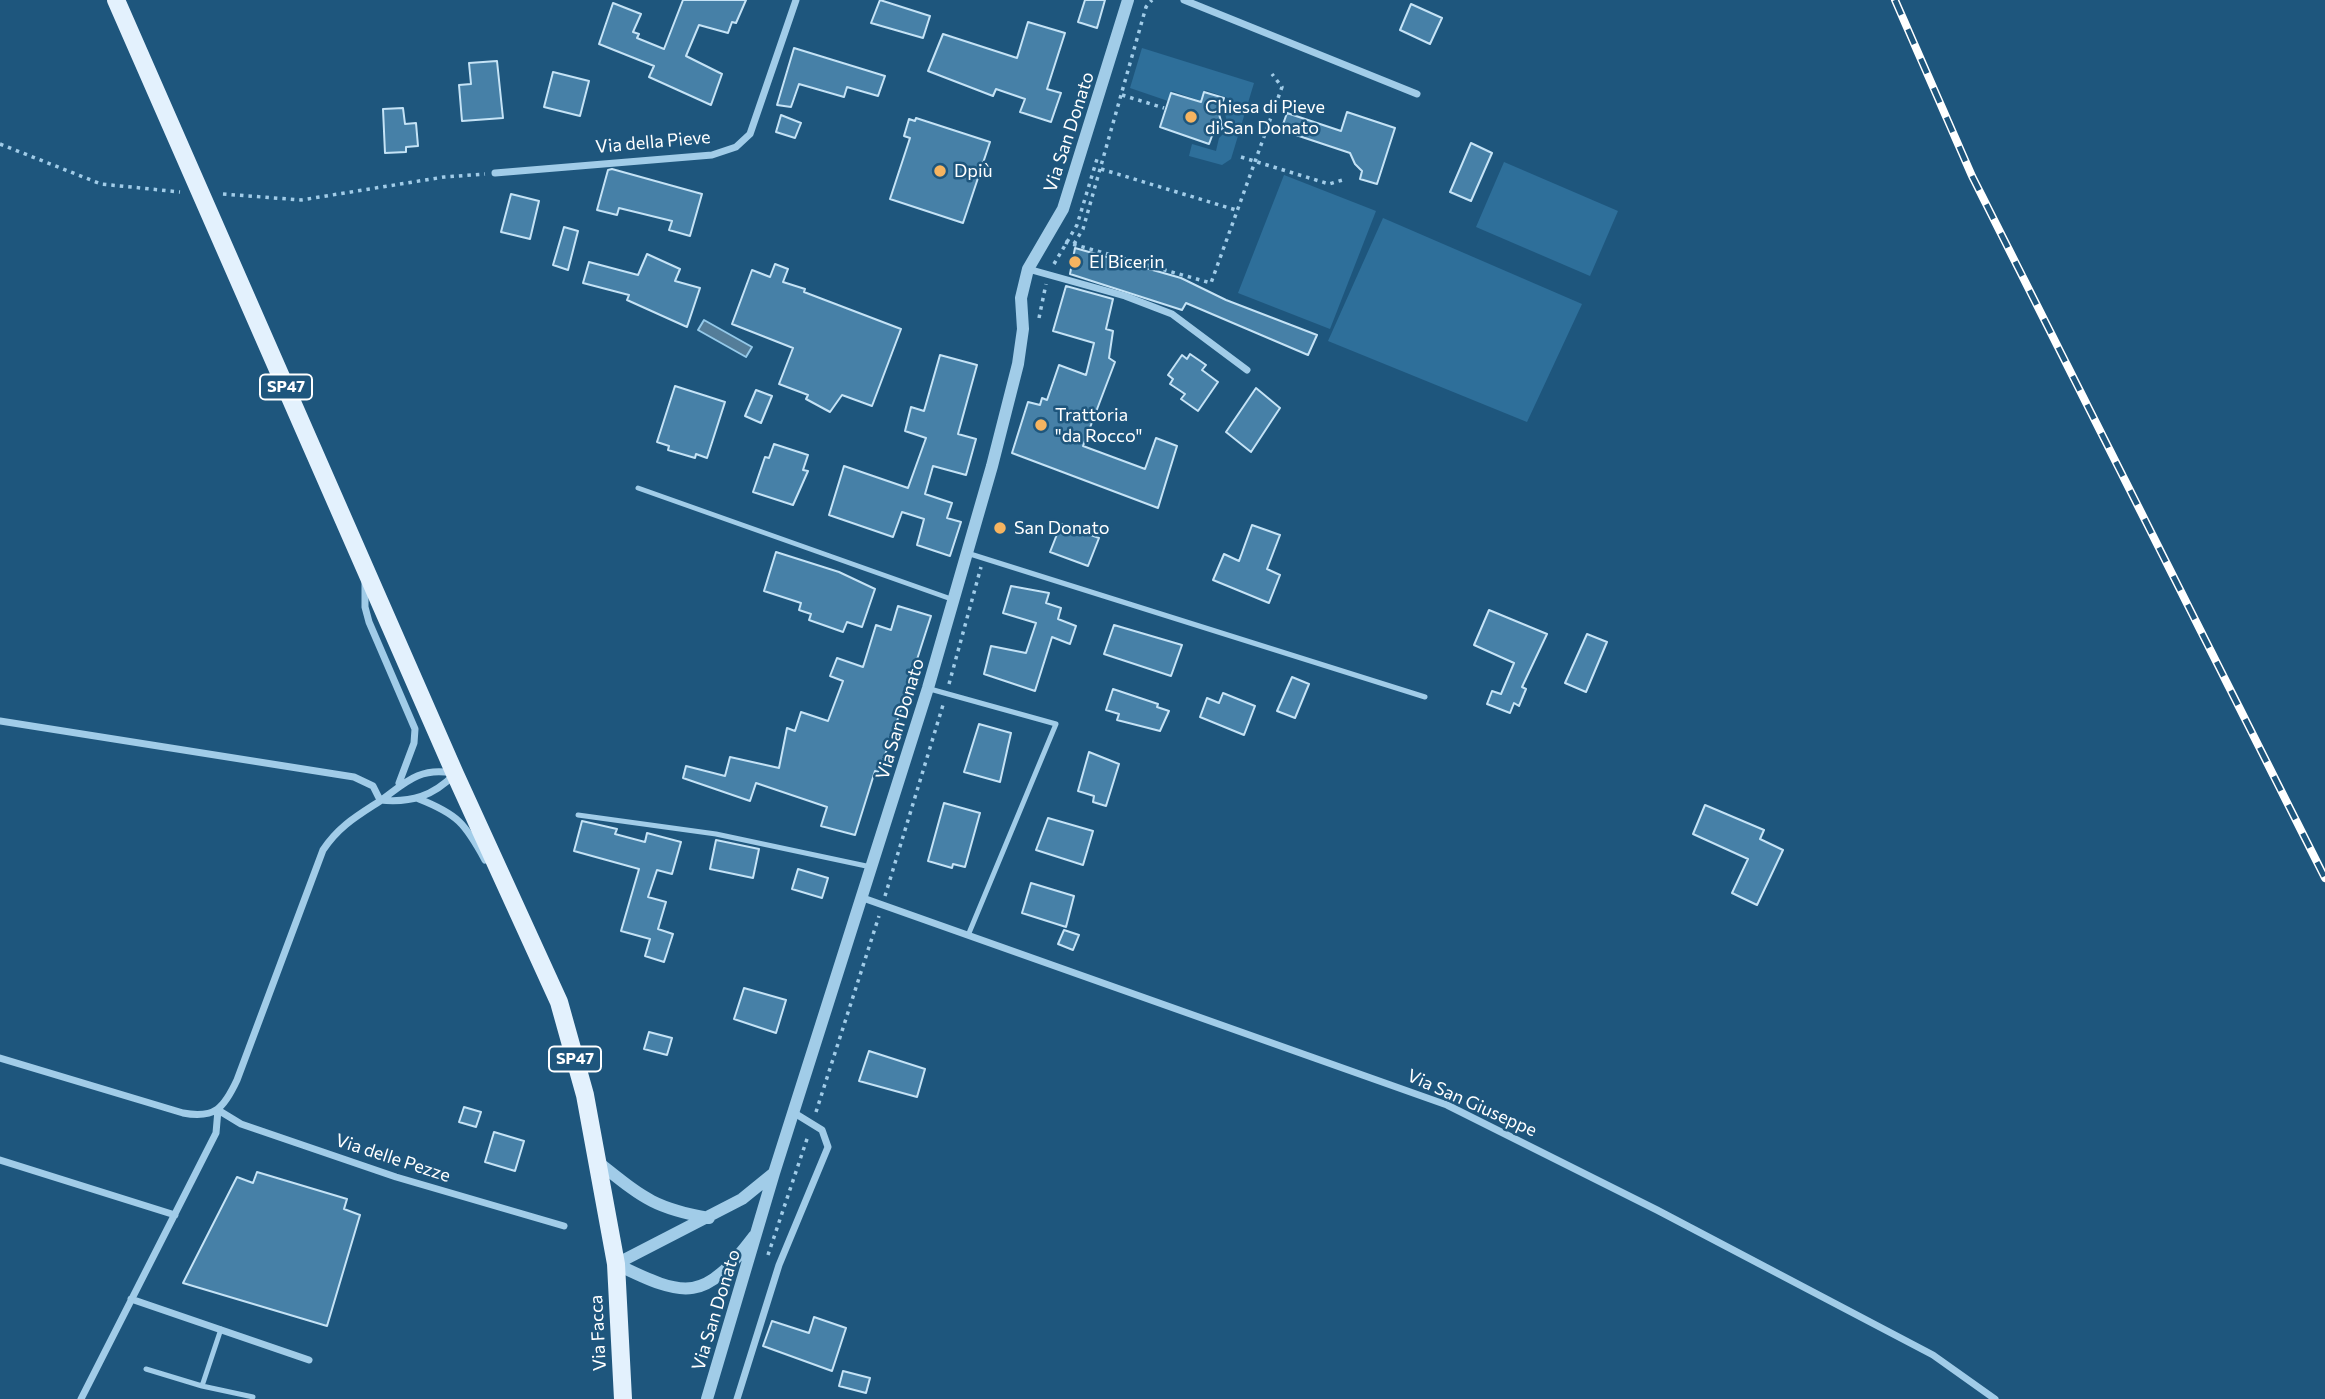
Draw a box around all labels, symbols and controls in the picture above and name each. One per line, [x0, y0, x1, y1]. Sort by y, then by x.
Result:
street label: Via San Donato [1039, 69, 1099, 195]
place label: Chiesa di Pieve di San Donato [1205, 96, 1325, 138]
marker: Chiesa di Pieve di San Donato [1183, 109, 1199, 125]
street label: Via della Pieve [595, 126, 711, 158]
place label: Dpiù [954, 160, 993, 182]
marker: Dpiù [932, 163, 948, 179]
place label: El Bicerin [1089, 251, 1164, 273]
marker: El Bicerin [1067, 254, 1083, 270]
road number: SP47 [260, 374, 312, 400]
place label: Trattoria "da Rocco" [1055, 404, 1142, 446]
marker: Trattoria "da Rocco" [1033, 417, 1049, 433]
place label: San Donato [1014, 517, 1109, 539]
marker: San Donato [992, 520, 1008, 536]
street label: Via San Donato [871, 656, 929, 782]
road number: SP47 [549, 1046, 601, 1072]
street label: Via San Giuseppe [1404, 1065, 1540, 1141]
street label: Via delle Pezze [333, 1129, 453, 1187]
street label: Via San Donato [687, 1247, 745, 1373]
street label: Via Facca [585, 1294, 611, 1372]

